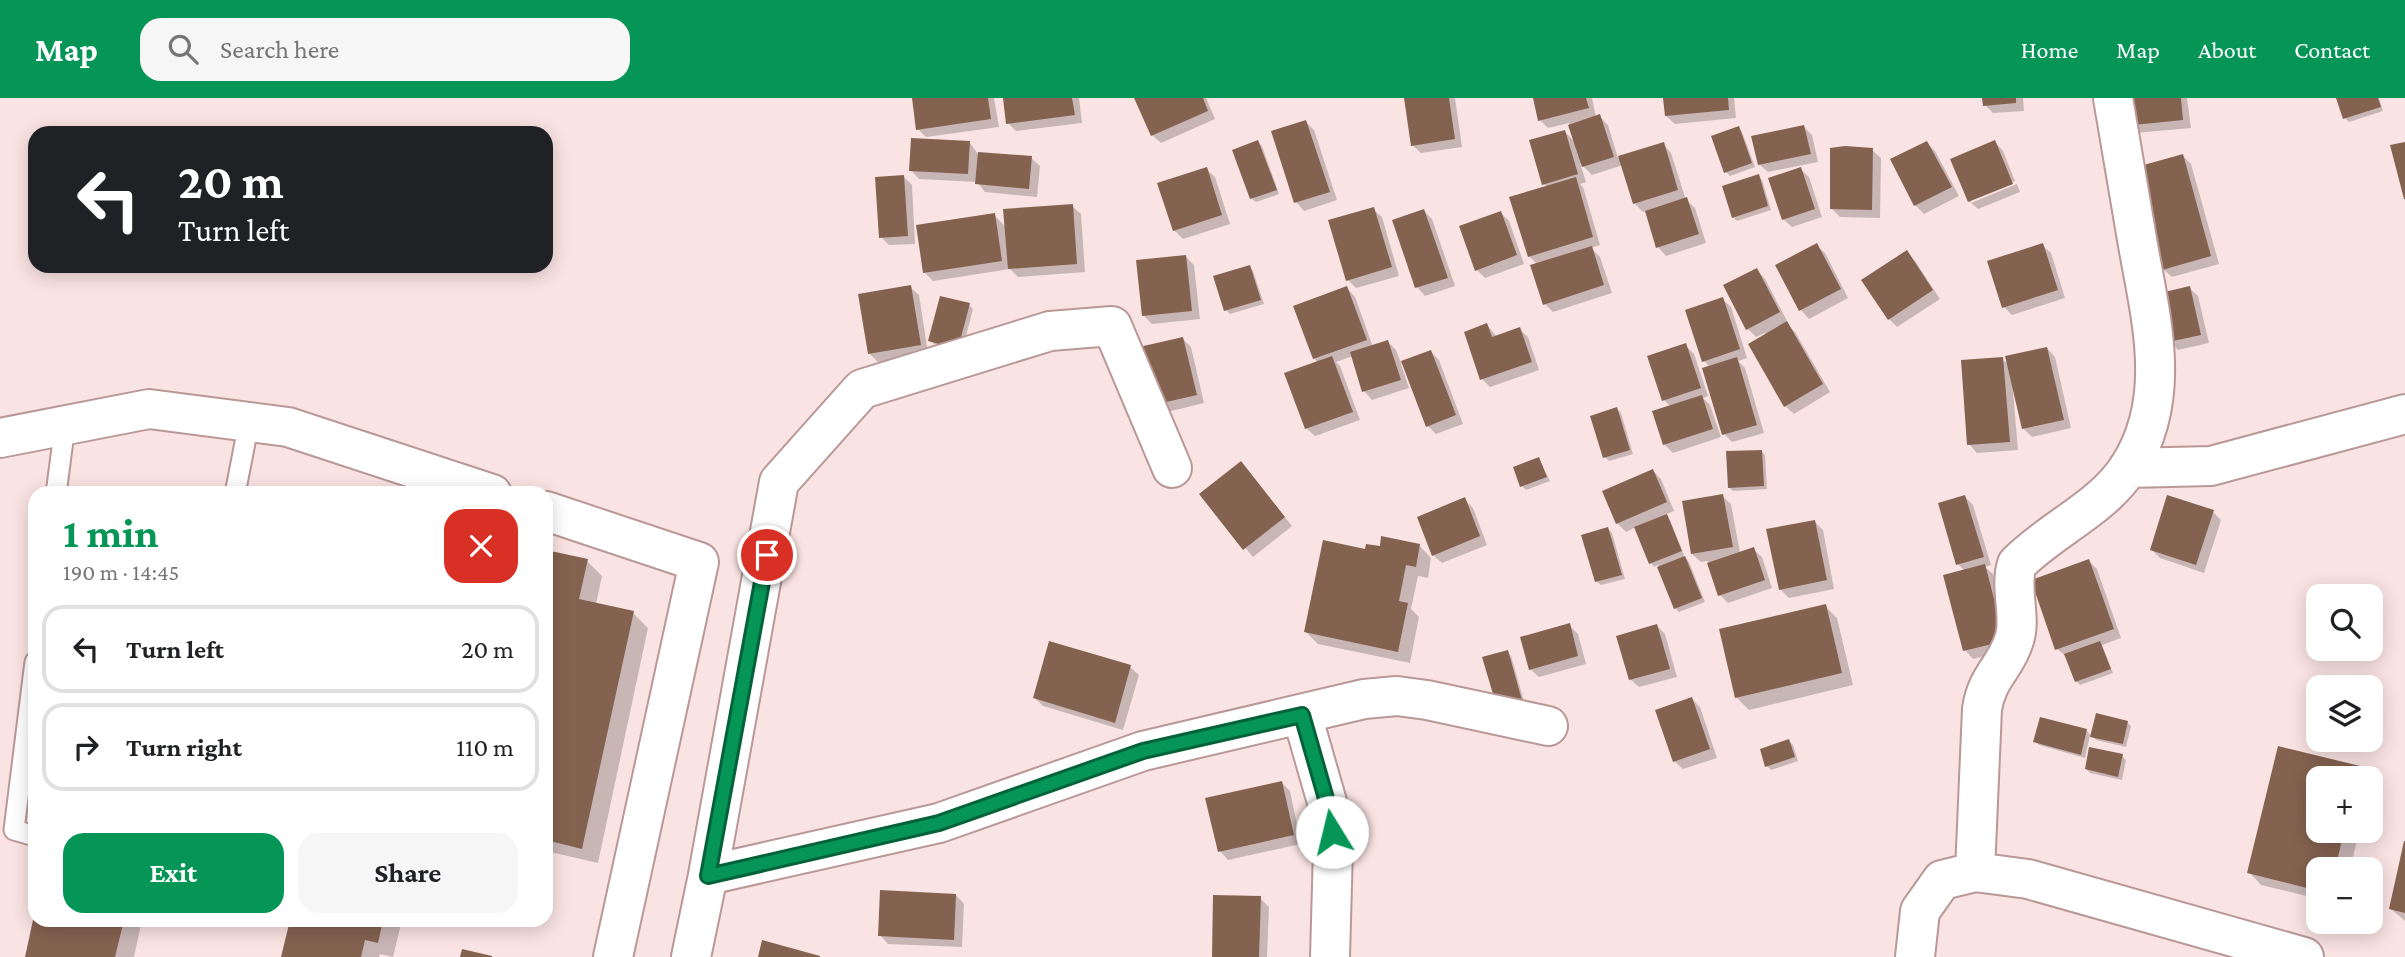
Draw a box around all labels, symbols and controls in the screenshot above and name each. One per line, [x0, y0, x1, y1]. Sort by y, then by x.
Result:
search box [140, 18, 630, 81]
icon: search [164, 30, 202, 68]
text: Map [35, 31, 98, 68]
text: Search here [220, 35, 339, 64]
text: Home [2021, 36, 2078, 63]
text: Map [2116, 36, 2160, 63]
text: About [2198, 36, 2256, 63]
text: Contact [2294, 36, 2370, 63]
icon: left [63, 154, 154, 245]
text: 20 m [178, 154, 284, 209]
text: Turn left [178, 212, 289, 248]
text: 1 min [63, 509, 159, 556]
button: close [444, 509, 518, 583]
pin [737, 525, 797, 585]
icon: arrive [748, 536, 786, 574]
text: 190 m · 14:45 [63, 559, 179, 585]
map controls [2306, 584, 2383, 934]
button: search [2306, 584, 2383, 661]
icon: left [67, 630, 105, 668]
text: Turn left [126, 635, 224, 664]
text: 20 m [461, 635, 514, 664]
button: layers [2306, 675, 2383, 752]
icon: right [67, 728, 105, 766]
text: Turn right [126, 733, 242, 762]
text: 110 m [456, 733, 514, 762]
button: + [2306, 766, 2383, 843]
position arrow [1295, 795, 1369, 869]
button: Exit [63, 833, 284, 913]
button: Share [298, 833, 518, 913]
button: − [2306, 857, 2383, 934]

